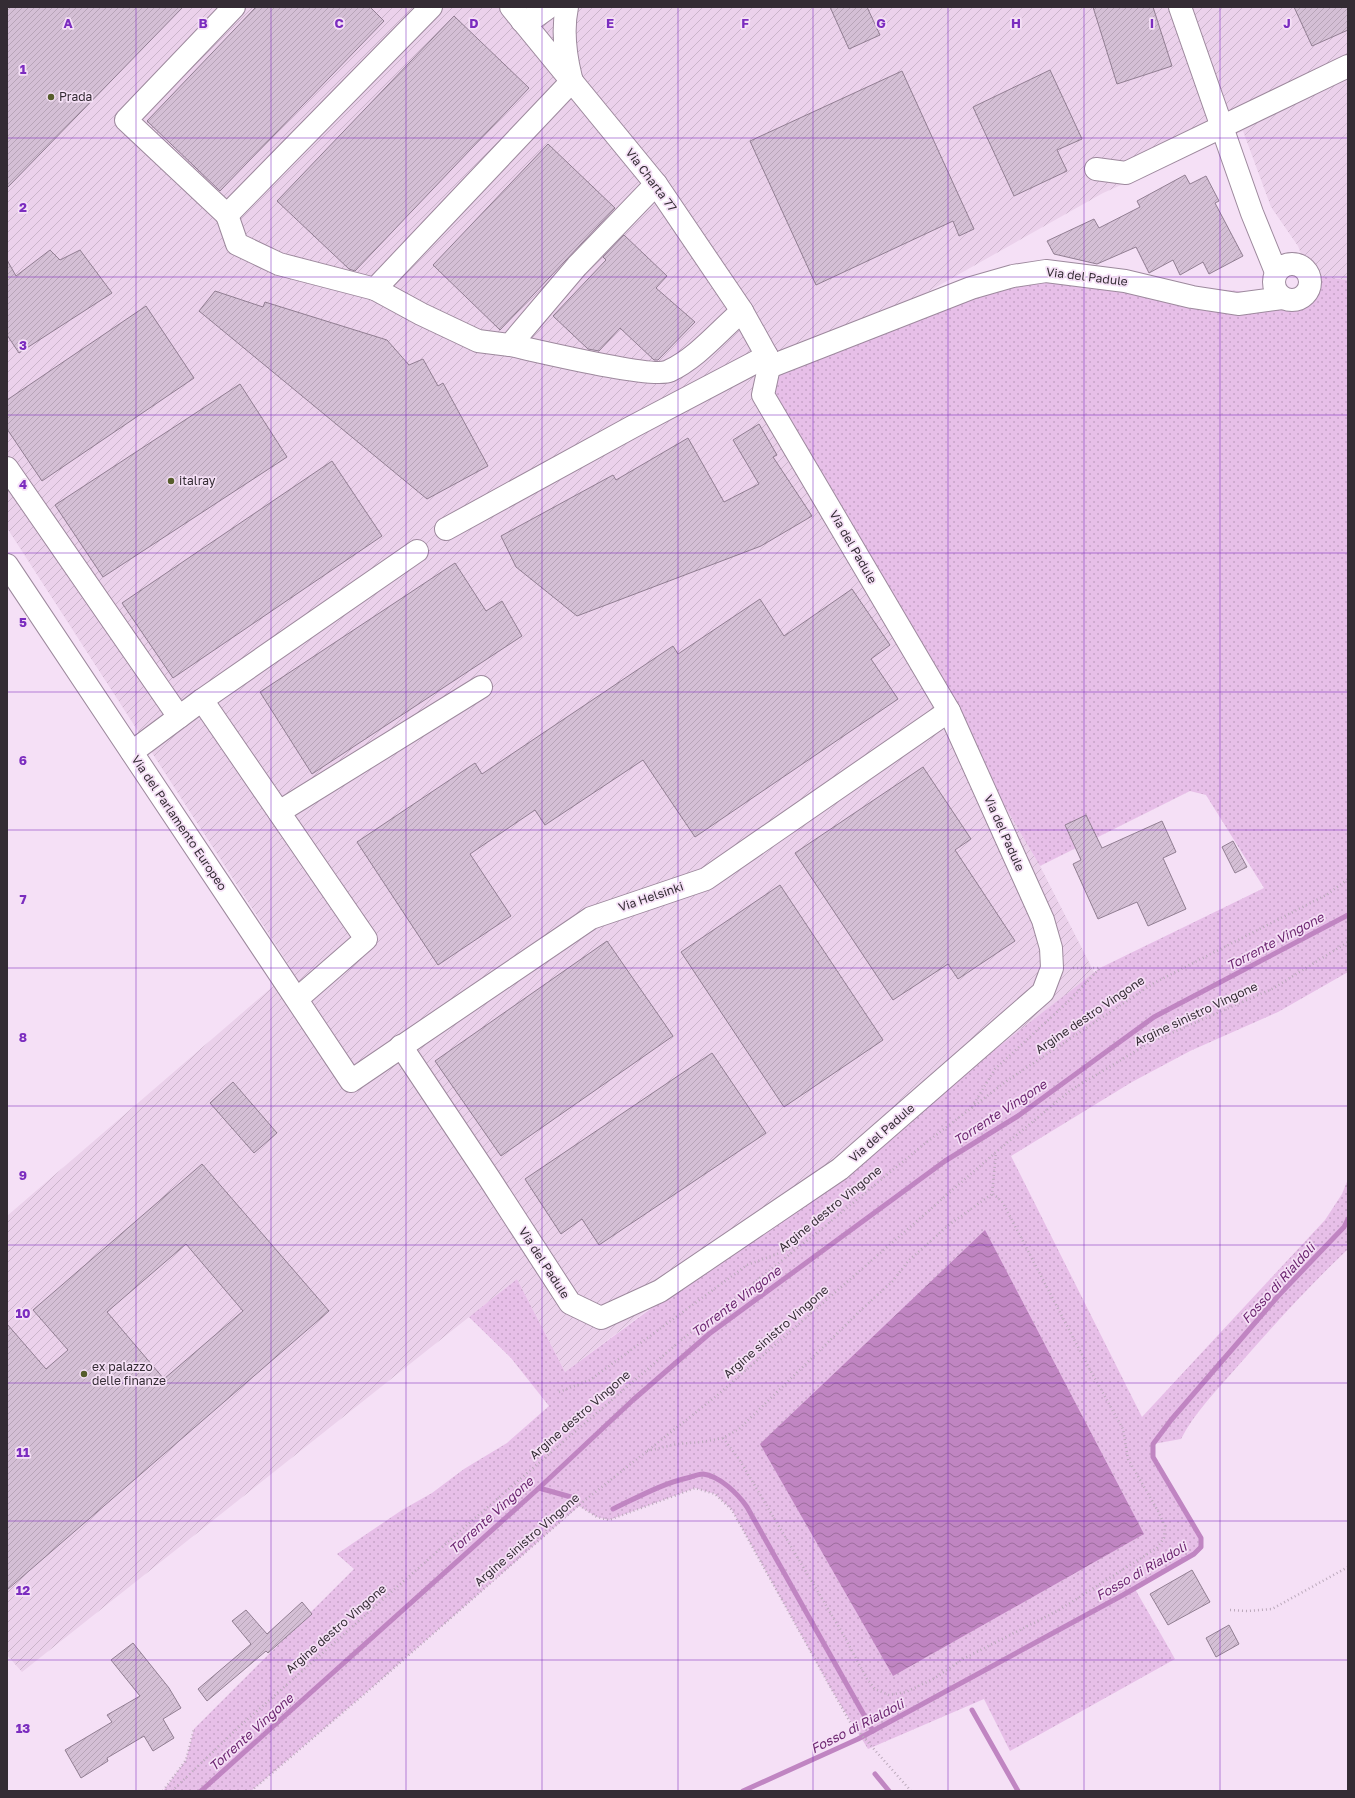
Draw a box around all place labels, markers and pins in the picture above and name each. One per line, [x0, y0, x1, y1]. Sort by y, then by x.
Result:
place label: Prada [59, 89, 92, 104]
marker: Prada [46, 92, 56, 102]
place label: italray [179, 473, 216, 488]
marker: italray [166, 476, 176, 486]
place label: ex palazzo delle finanze [92, 1359, 166, 1388]
marker: ex palazzo delle finanze [79, 1369, 89, 1379]

